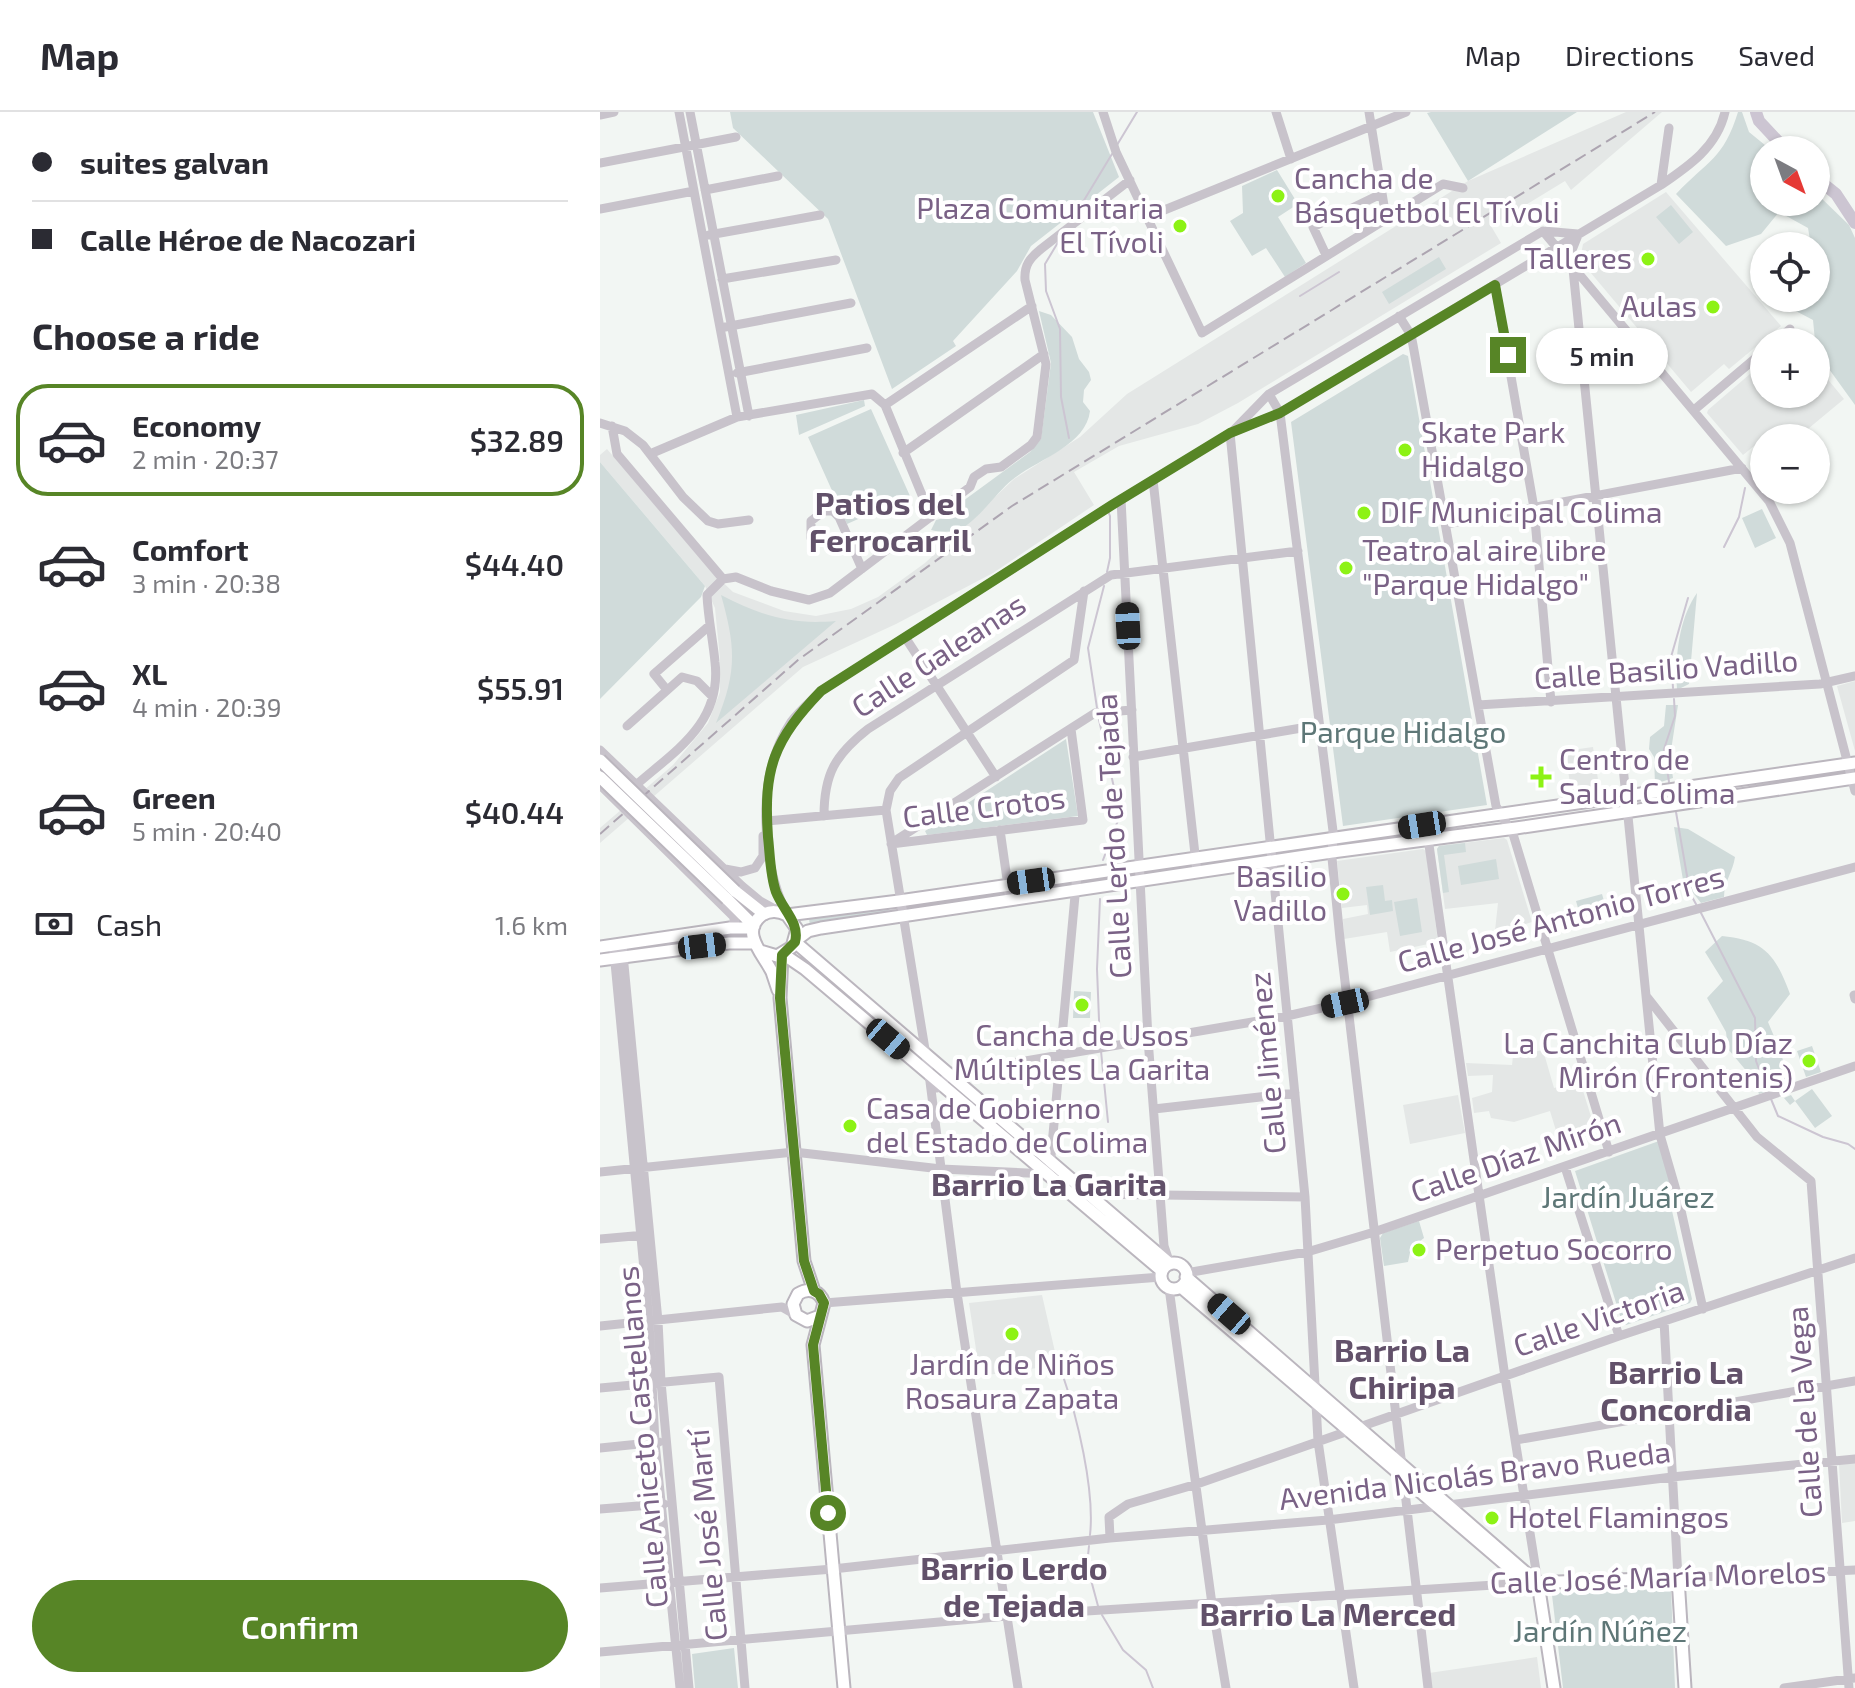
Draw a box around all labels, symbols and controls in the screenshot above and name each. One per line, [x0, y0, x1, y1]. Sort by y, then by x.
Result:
text: Map [40, 32, 119, 78]
text: Map [1465, 38, 1521, 72]
text: Directions [1565, 38, 1694, 72]
text: Saved [1738, 38, 1815, 72]
north arrow [1750, 136, 1830, 216]
map controls [1750, 136, 1830, 504]
text: suites galvan [80, 144, 269, 180]
place label: Cancha de Básquetbol El Tívoli [1294, 159, 1560, 229]
marker: Cancha de Básquetbol El Tívoli [1269, 187, 1287, 205]
place label: Plaza Comunitaria El Tívoli [916, 189, 1164, 259]
marker: Plaza Comunitaria El Tívoli [1171, 217, 1189, 235]
text: Calle Héroe de Nacozari [80, 221, 416, 257]
button: locate [1750, 232, 1830, 312]
place label: Talleres [1524, 239, 1632, 275]
marker: Talleres [1639, 250, 1657, 268]
place label: Aulas [1621, 287, 1697, 323]
marker: Aulas [1704, 298, 1722, 316]
text: Choose a ride [32, 314, 260, 357]
callout: 5 min [1536, 327, 1668, 383]
button: + [1750, 328, 1830, 408]
route end [1490, 337, 1526, 373]
text: 5 min [1569, 340, 1635, 371]
icon: car [36, 404, 108, 476]
text: Economy [132, 407, 261, 443]
place label: Skate Park Hidalgo [1421, 413, 1565, 483]
text: $32.89 [470, 422, 564, 458]
button: − [1750, 424, 1830, 504]
marker: Skate Park Hidalgo [1396, 441, 1414, 459]
text: 2 min · 20:37 [132, 443, 279, 474]
district label: Patios del Ferrocarril [809, 483, 972, 558]
place label: DIF Municipal Colima [1380, 493, 1662, 529]
marker: DIF Municipal Colima [1355, 504, 1373, 522]
icon: car [36, 528, 108, 600]
text: Comfort [132, 531, 249, 567]
place label: Teatro al aire libre "Parque Hidalgo" [1362, 531, 1606, 601]
text: $44.40 [465, 546, 564, 582]
marker: Teatro al aire libre "Parque Hidalgo" [1337, 559, 1355, 577]
text: 3 min · 20:38 [132, 567, 281, 598]
street label: Calle Galeanas [844, 585, 1032, 724]
car [1115, 601, 1141, 651]
street label: Calle Basilio Vadillo [1533, 641, 1799, 695]
icon: car [36, 652, 108, 724]
text: XL [132, 655, 167, 691]
text: $55.91 [477, 670, 564, 706]
text: 4 min · 20:39 [132, 691, 282, 722]
street label: Calle Lerdo de Tejada [1087, 693, 1137, 980]
park label: Parque Hidalgo [1300, 713, 1506, 749]
place label: Centro de Salud Colima [1559, 740, 1735, 810]
marker: Centro de Salud Colima [1530, 766, 1552, 788]
icon: car [36, 776, 108, 848]
street label: Calle Crotos [900, 778, 1067, 834]
text: Green [132, 779, 216, 815]
text: $40.44 [465, 794, 564, 830]
car [1396, 809, 1448, 841]
text: 5 min · 20:40 [132, 815, 282, 846]
place label: Basilio Vadillo [1234, 857, 1327, 927]
street label: Calle José Antonio Torres [1393, 857, 1728, 979]
car [1006, 866, 1056, 896]
marker: Basilio Vadillo [1334, 885, 1352, 903]
icon: cash [32, 902, 76, 946]
text: Cash [96, 906, 162, 942]
text: 1.6 km [495, 909, 568, 940]
car [677, 931, 727, 961]
street label: Calle Jiménez [1240, 971, 1292, 1156]
car [1319, 986, 1371, 1020]
marker: Cancha de Usos Múltiples La Garita [1073, 996, 1091, 1014]
car [862, 1014, 914, 1064]
place label: Cancha de Usos Múltiples La Garita [954, 1016, 1210, 1086]
place label: La Canchita Club Díaz Mirón (Frontenis) [1503, 1024, 1793, 1094]
marker: La Canchita Club Díaz Mirón (Frontenis) [1800, 1052, 1818, 1070]
place label: Casa de Gobierno del Estado de Colima [866, 1089, 1148, 1159]
street label: Calle Díaz Mirón [1406, 1103, 1625, 1209]
marker: Casa de Gobierno del Estado de Colima [841, 1117, 859, 1135]
district label: Barrio La Garita [931, 1164, 1167, 1202]
park label: Jardín Juárez [1541, 1178, 1715, 1214]
place label: Perpetuo Socorro [1435, 1230, 1672, 1266]
marker: Perpetuo Socorro [1410, 1241, 1428, 1259]
street label: Calle Aniceto Castellanos [608, 1265, 674, 1610]
street label: Calle Victoria [1508, 1271, 1688, 1363]
car [1203, 1289, 1255, 1339]
street label: Calle de la Vega [1778, 1305, 1828, 1519]
marker: Jardín de Niños Rosaura Zapata [1003, 1325, 1021, 1343]
district label: Barrio La Chiripa [1334, 1330, 1470, 1405]
place label: Jardín de Niños Rosaura Zapata [905, 1345, 1119, 1415]
district label: Barrio La Concordia [1600, 1352, 1752, 1427]
street label: Calle José Martí [679, 1426, 733, 1643]
street label: Avenida Nicolás Bravo Rueda [1277, 1432, 1673, 1516]
route start [810, 1495, 846, 1531]
place label: Hotel Flamingos [1508, 1498, 1729, 1534]
marker: Hotel Flamingos [1483, 1509, 1501, 1527]
district label: Barrio Lerdo de Tejada [920, 1548, 1108, 1623]
street label: Calle José María Morelos [1489, 1552, 1827, 1600]
button: Confirm [32, 1580, 568, 1672]
district label: Barrio La Merced [1200, 1594, 1456, 1632]
park label: Jardín Núñez [1513, 1612, 1687, 1648]

